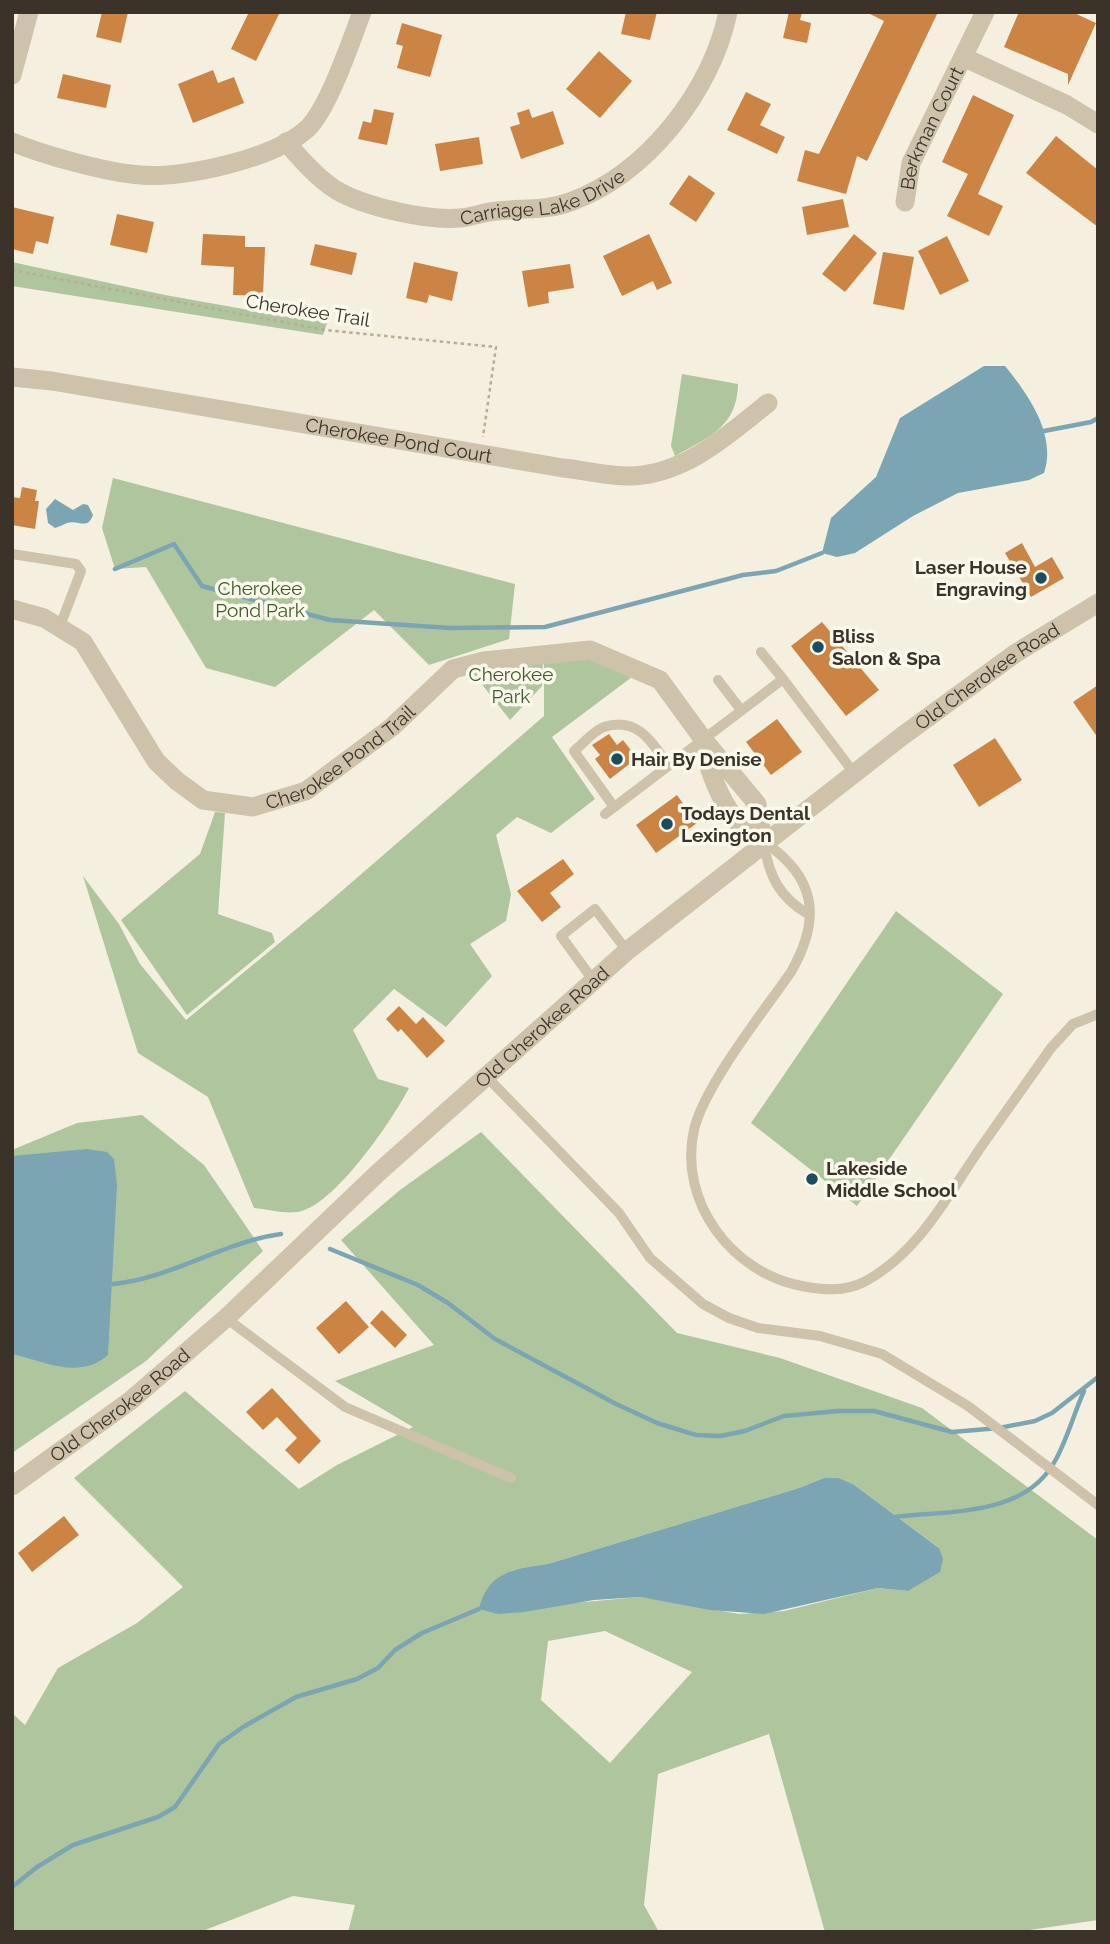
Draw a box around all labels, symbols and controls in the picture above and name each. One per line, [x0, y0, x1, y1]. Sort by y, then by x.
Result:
street label: Berkman Court [896, 62, 968, 191]
street label: Carriage Lake Drive [458, 164, 629, 229]
street label: Cherokee Trail [244, 289, 372, 331]
street label: Cherokee Pond Court [304, 413, 494, 467]
place label: Laser House Engraving [915, 556, 1027, 600]
marker: Laser House Engraving [1033, 570, 1049, 586]
park label: Cherokee Pond Park [215, 577, 305, 621]
street label: Old Cherokee Road [910, 618, 1063, 734]
place label: Bliss Salon & Spa [832, 625, 941, 669]
marker: Bliss Salon & Spa [810, 639, 826, 655]
park label: Cherokee Park [469, 663, 553, 707]
street label: Cherokee Pond Trail [263, 700, 420, 814]
place label: Hair By Denise [631, 748, 762, 770]
marker: Hair By Denise [609, 751, 625, 767]
place label: Todays Dental Lexington [681, 802, 811, 846]
marker: Todays Dental Lexington [659, 816, 675, 832]
street label: Old Cherokee Road [471, 962, 613, 1092]
place label: Lakeside Middle School [826, 1157, 958, 1201]
marker: Lakeside Middle School [804, 1171, 820, 1187]
street label: Old Cherokee Road [46, 1343, 194, 1466]

